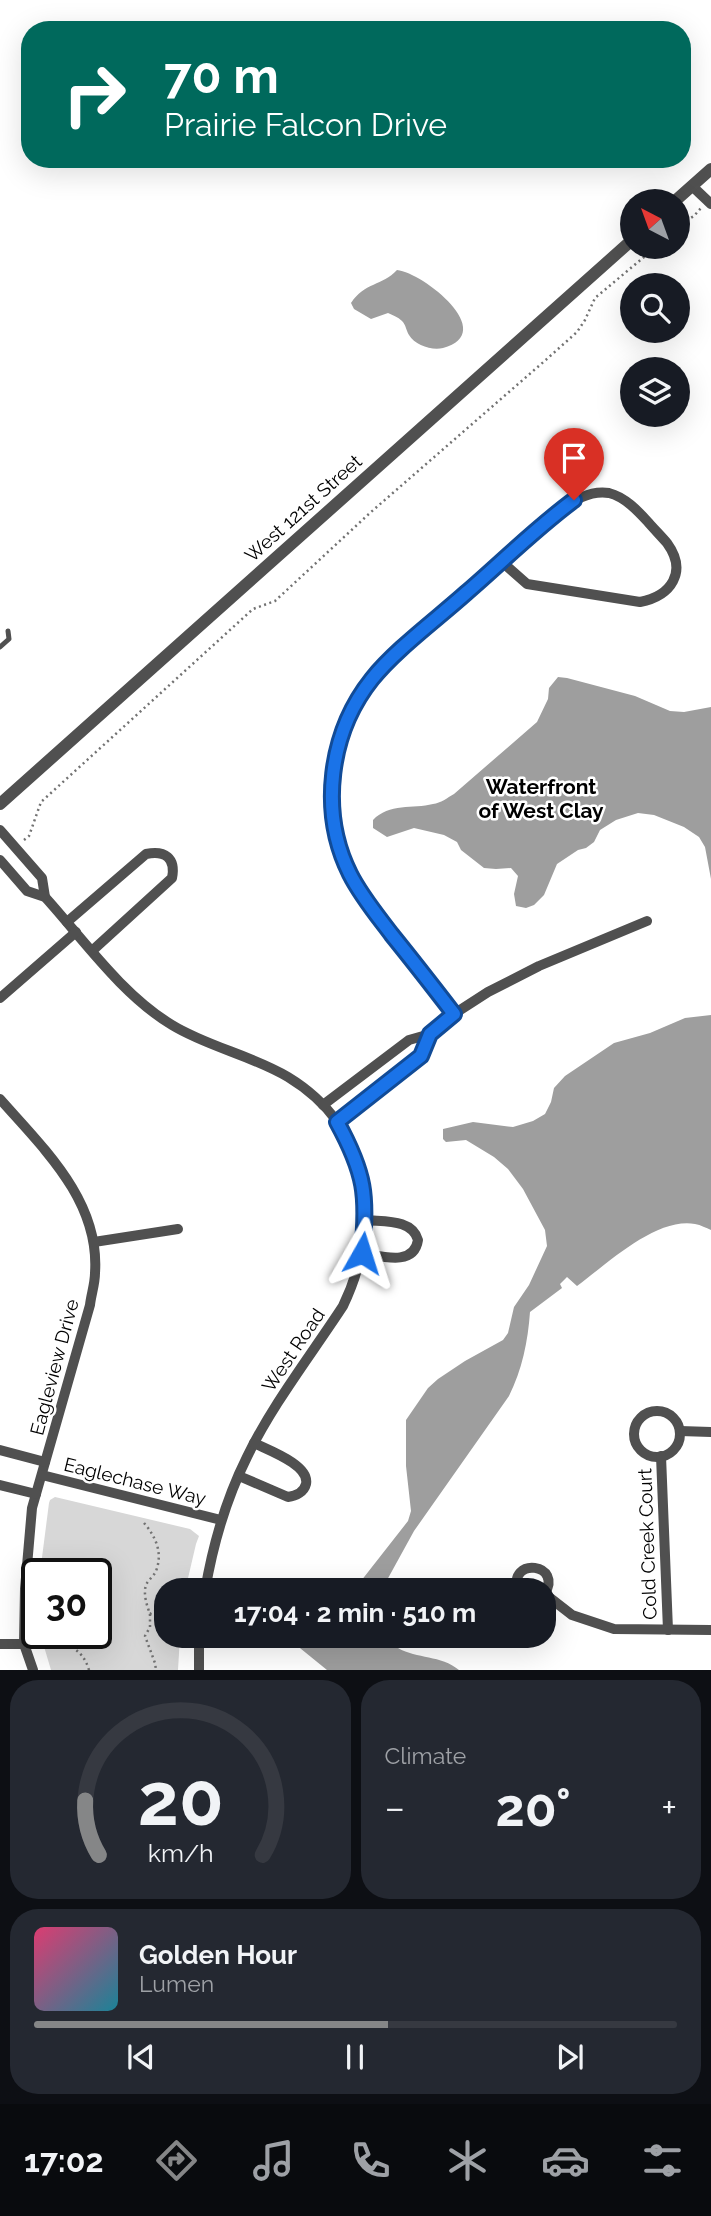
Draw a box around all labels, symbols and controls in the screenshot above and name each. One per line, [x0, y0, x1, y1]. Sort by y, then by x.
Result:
text: 70 m [164, 47, 279, 104]
icon: right [49, 49, 140, 140]
text: Prairie Falcon Drive [164, 106, 447, 143]
north arrow [620, 189, 690, 259]
map controls [620, 189, 690, 427]
button: search [620, 273, 690, 343]
button: layers [620, 357, 690, 427]
pin [544, 428, 604, 500]
icon: arrive [555, 439, 593, 477]
street label: West 121st Street [240, 449, 366, 566]
district label: Waterfront of West Clay [478, 774, 604, 823]
position arrow [325, 1216, 399, 1290]
street label: Eagleview Drive [25, 1297, 83, 1437]
street label: West Road [257, 1304, 329, 1396]
street label: Eaglechase Way [62, 1453, 208, 1509]
street label: Cold Creek Court [633, 1467, 661, 1620]
speed limit sign: 30 [21, 1558, 112, 1649]
text: 17:04 · 2 min · 510 m [234, 1598, 476, 1628]
text: Climate [385, 1742, 466, 1769]
text: 20 [137, 1758, 223, 1843]
text: 20° [495, 1777, 571, 1838]
text: − [385, 1785, 405, 1830]
text: + [661, 1785, 677, 1830]
text: km/h [147, 1838, 213, 1868]
text: Golden Hour [139, 1940, 297, 1970]
text: Lumen [139, 1970, 214, 1997]
icon: previous [122, 2038, 160, 2076]
icon: pause [336, 2038, 374, 2076]
icon: next [551, 2038, 589, 2076]
icon: directions [152, 2136, 201, 2185]
icon: music [249, 2136, 298, 2185]
icon: phone [346, 2136, 395, 2185]
icon: climate [443, 2136, 492, 2185]
icon: car [541, 2136, 590, 2185]
icon: filters [638, 2136, 687, 2185]
text: 17:02 [24, 2142, 103, 2179]

